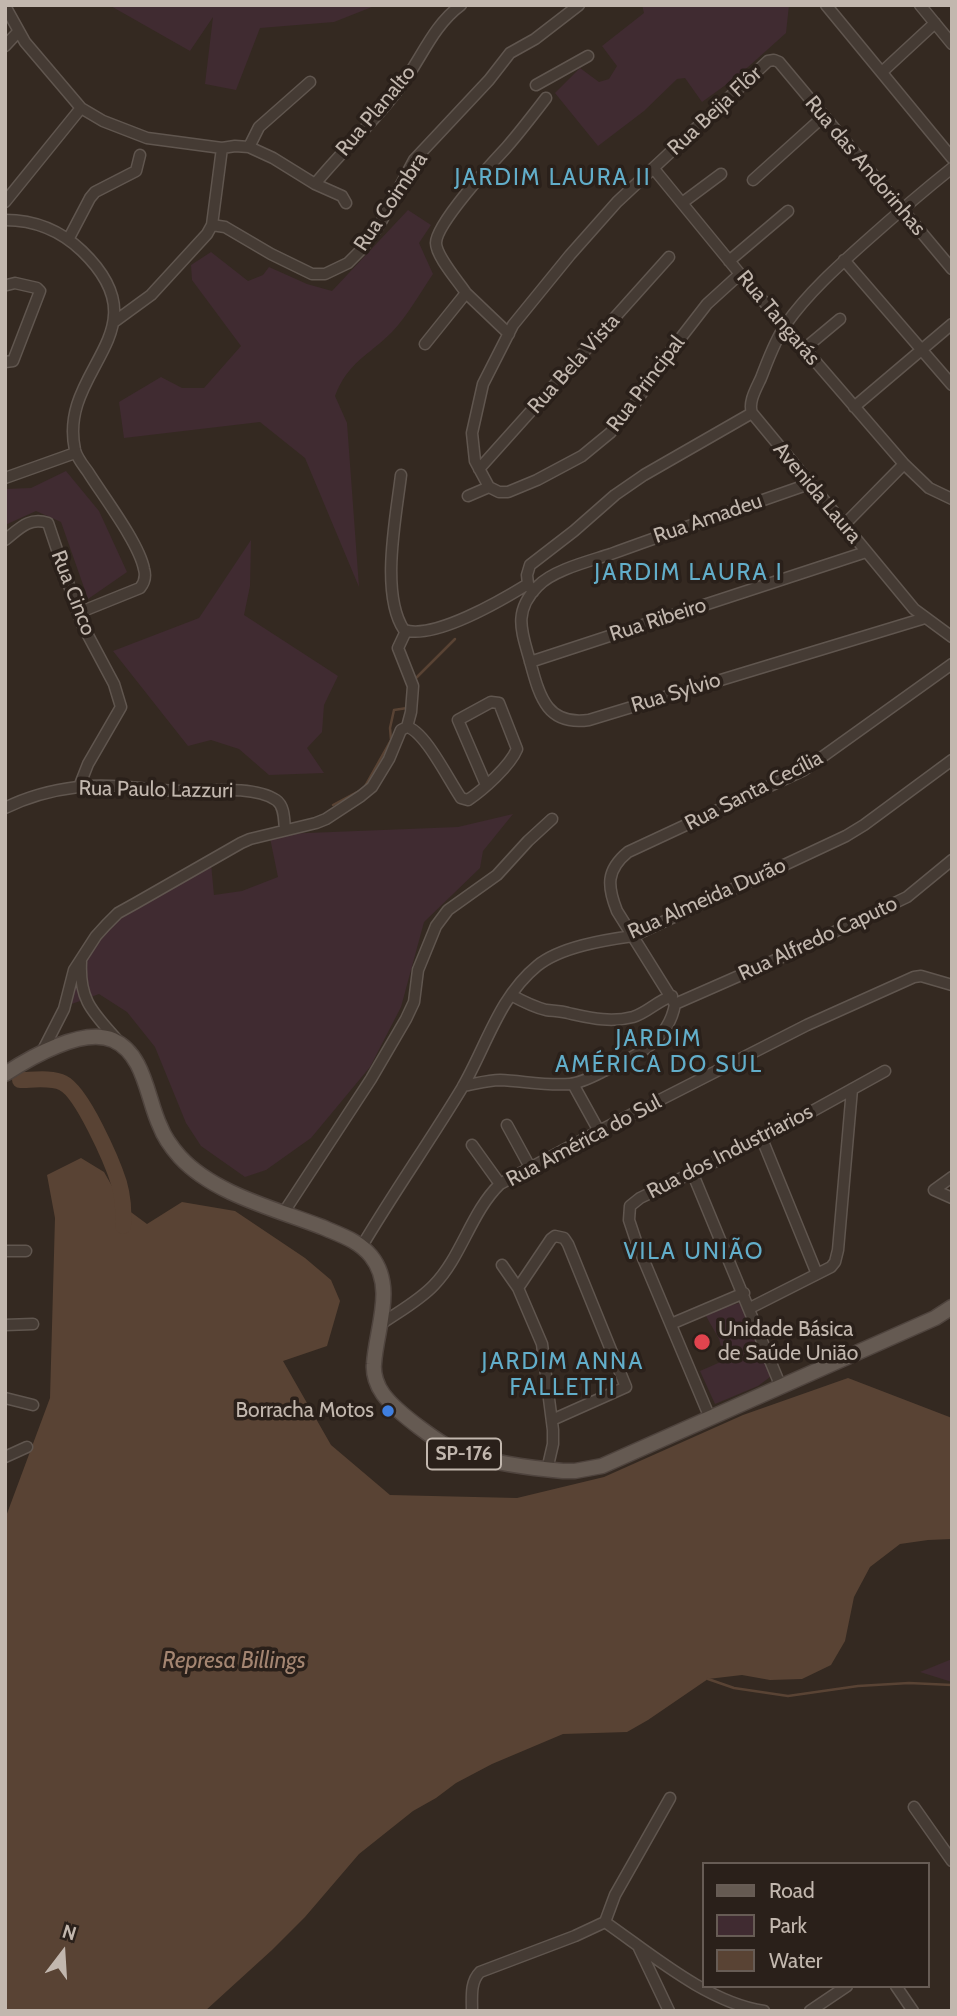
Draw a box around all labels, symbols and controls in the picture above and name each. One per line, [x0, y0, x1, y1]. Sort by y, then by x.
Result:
street label: Rua Planalto [331, 61, 421, 161]
street label: Rua Beija Flôr [663, 61, 767, 161]
street label: Rua das Andorinhas [799, 91, 931, 241]
street label: Rua Coimbra [349, 148, 433, 256]
district label: JARDIM LAURA II [456, 164, 650, 192]
street label: Rua Tangarás [731, 266, 825, 370]
street label: Rua Bela Vista [523, 309, 625, 419]
street label: Rua Principal [602, 331, 690, 437]
street label: Avenida Laura [768, 437, 866, 549]
street label: Rua Amadeu [650, 489, 766, 549]
street label: Rua Cinco [45, 547, 101, 639]
district label: JARDIM LAURA I [596, 559, 782, 587]
street label: Rua Ribeiro [607, 593, 709, 647]
street label: Rua Sylvio [628, 668, 724, 718]
street label: Rua Santa Cecília [681, 746, 827, 836]
street label: Rua Paulo Lazzuri [78, 776, 234, 804]
street label: Rua Almeida Durão [624, 853, 790, 945]
street label: Rua Alfredo Caputo [735, 891, 901, 987]
district label: JARDIM AMÉRICA DO SUL [557, 1025, 761, 1079]
street label: Rua América do Sul [502, 1090, 666, 1192]
street label: Rua dos Industriarios [643, 1099, 817, 1205]
district label: VILA UNIÃO [625, 1238, 763, 1266]
place label: Unidade Básica de Saúde União [718, 1317, 858, 1367]
marker: Unidade Básica de Saúde União [692, 1332, 712, 1352]
district label: JARDIM ANNA FALLETTI [483, 1348, 643, 1402]
place label: Borracha Motos [236, 1398, 374, 1424]
marker: Borracha Motos [380, 1403, 396, 1419]
road number: SP-176 [427, 1438, 501, 1470]
water label: Represa Billings [162, 1647, 306, 1675]
legend [702, 1862, 929, 1988]
text: Road [769, 1878, 815, 1903]
text: Park [769, 1913, 807, 1938]
north arrow [28, 1918, 98, 1988]
text: N [59, 1919, 79, 1945]
text: Water [769, 1948, 822, 1973]

